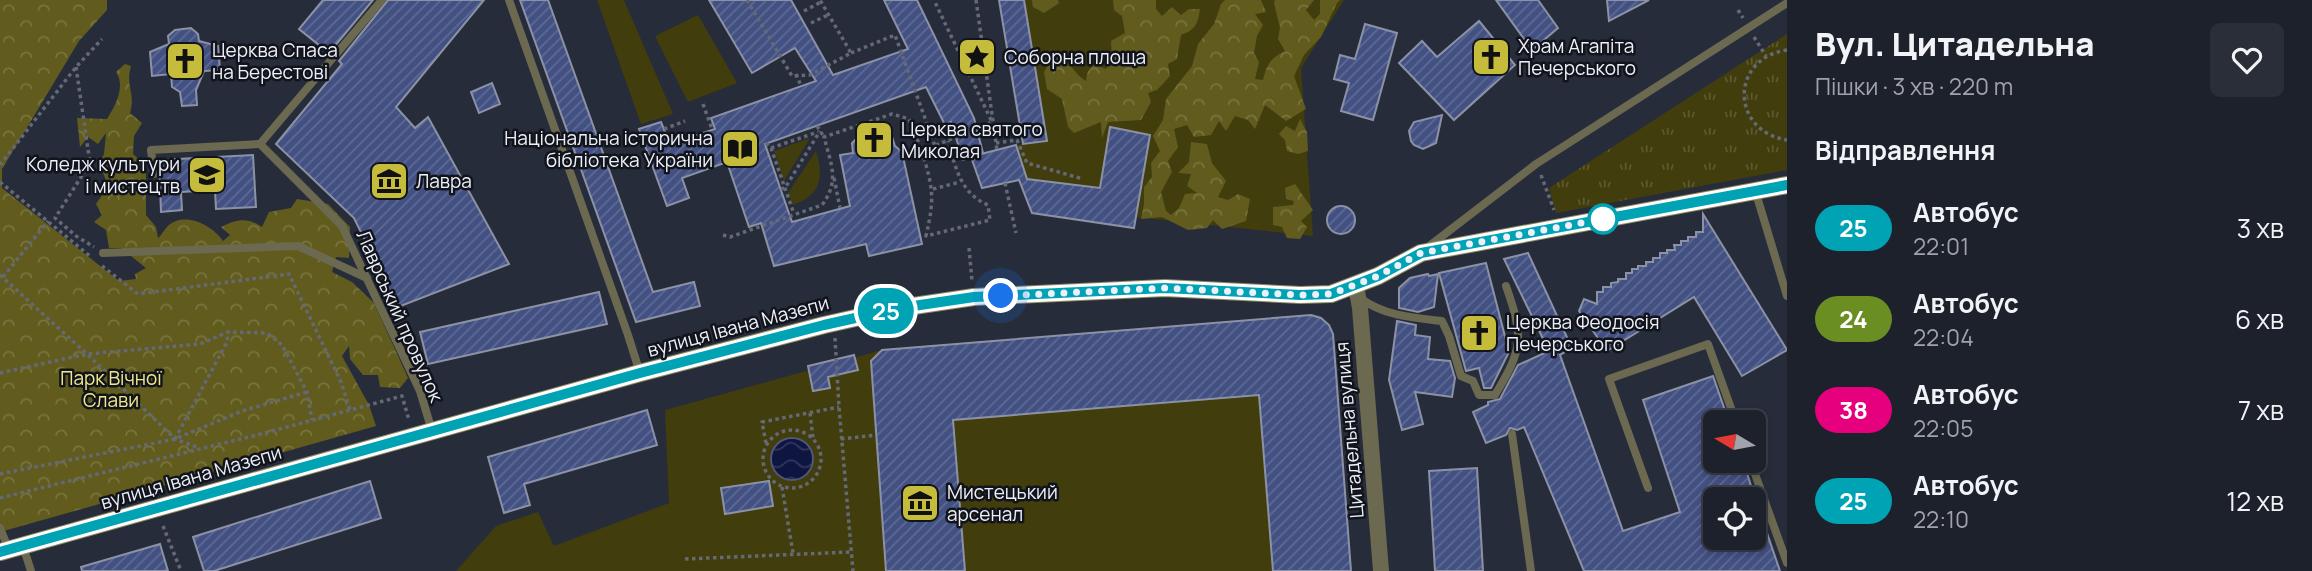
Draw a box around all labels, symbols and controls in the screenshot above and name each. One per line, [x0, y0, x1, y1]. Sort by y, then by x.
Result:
text: Вул. Цитадельна [1815, 21, 2094, 66]
button: heart [2210, 23, 2284, 97]
place label: Храм Агапіта Печерського [1518, 33, 1636, 81]
place icon: Соборна площа [956, 36, 998, 78]
church icon: Храм Агапіта Печерського [1470, 36, 1512, 78]
place label: Церква Спаса на Берестові [212, 37, 338, 85]
church icon: Церква Спаса на Берестові [164, 40, 206, 82]
place label: Соборна площа [1004, 44, 1146, 70]
text: Пішки · 3 хв · 220 m [1815, 70, 2013, 102]
place label: Церква святого Миколая [901, 116, 1043, 164]
church icon: Церква святого Миколая [853, 119, 895, 161]
place label: Національна історична бібліотека України [504, 125, 713, 173]
library icon: Національна історична бібліотека України [719, 128, 761, 170]
text: Відправлення [1815, 132, 1995, 168]
place label: Коледж культури і мистецтв [26, 151, 180, 199]
school or university icon: Коледж культури і мистецтв [186, 154, 228, 196]
museum icon: Лавра [368, 160, 410, 202]
place label: Лавра [416, 168, 472, 194]
text: Автобус [1913, 194, 2019, 230]
unlabelled marker [1588, 204, 1618, 234]
text: 3 хв [2237, 210, 2284, 246]
text: 25 [1839, 211, 1868, 244]
street label: Лаврський провулок [350, 226, 450, 407]
text: 22:01 [1913, 230, 1969, 262]
your location [983, 278, 1018, 313]
text: Автобус [1913, 285, 2019, 321]
line badge: 25 [854, 288, 917, 334]
street label: вулиця Івана Мазепи [644, 289, 832, 363]
text: 25 [872, 294, 900, 327]
text: 6 хв [2235, 301, 2284, 337]
text: 24 [1839, 302, 1868, 335]
place label: Церква Феодосія Печерського [1506, 309, 1660, 357]
church icon: Церква Феодосія Печерського [1458, 312, 1500, 354]
text: 22:04 [1913, 321, 1974, 353]
street label: Цитадельна вулиця [1328, 341, 1370, 519]
park label: Парк Вічної Слави [60, 365, 162, 413]
text: Автобус [1913, 376, 2019, 412]
text: 7 хв [2238, 392, 2284, 428]
text: 38 [1839, 393, 1868, 426]
north arrow [1703, 410, 1766, 472]
map controls [1703, 410, 1766, 550]
text: 22:05 [1913, 412, 1973, 444]
street label: вулиця Івана Мазепи [97, 439, 285, 515]
text: Автобус [1913, 467, 2019, 503]
place label: Мистецький арсенал [947, 479, 1058, 527]
museum icon: Мистецький арсенал [899, 482, 941, 524]
text: 12 хв [2226, 483, 2284, 519]
text: 25 [1839, 484, 1868, 517]
button: locate [1703, 487, 1766, 550]
text: 22:10 [1913, 503, 1969, 535]

